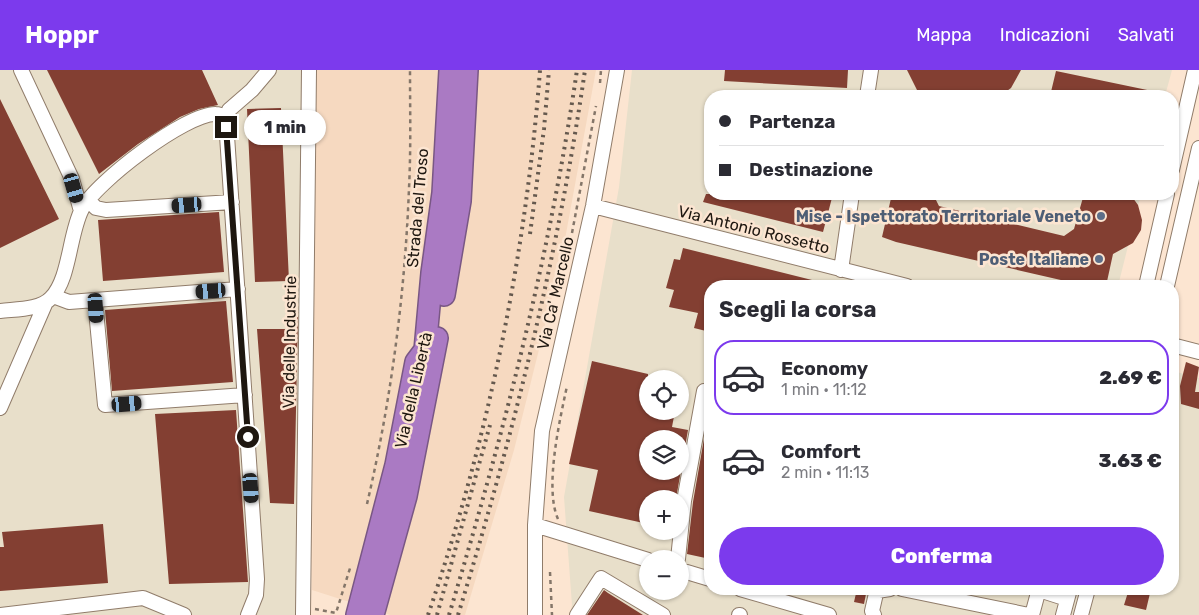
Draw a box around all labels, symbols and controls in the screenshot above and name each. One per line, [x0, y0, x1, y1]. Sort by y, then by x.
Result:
text: Hoppr [25, 21, 99, 49]
text: Mappa [916, 24, 972, 46]
text: Indicazioni [1000, 24, 1090, 46]
text: Salvati [1118, 24, 1174, 46]
callout: 1 min [244, 110, 326, 144]
text: Partenza [749, 110, 836, 133]
route end [215, 116, 237, 138]
text: 1 min [264, 118, 306, 137]
street label: Strada del Troso [403, 148, 432, 268]
text: Destinazione [749, 158, 873, 181]
car [62, 172, 85, 204]
car [171, 196, 202, 214]
street label: Via Antonio Rossetto [676, 201, 832, 258]
place label: Mise - Ispettorato Territoriale Veneto [796, 207, 1091, 226]
marker: Mise - Ispettorato Territoriale Veneto [1095, 210, 1107, 222]
street label: Via Ca' Marcello [533, 235, 578, 352]
place label: Poste Italiane [979, 250, 1089, 269]
marker: Poste Italiane [1093, 253, 1105, 265]
street label: Via delle Industrie [279, 275, 300, 409]
car [195, 282, 226, 300]
car [87, 293, 104, 323]
text: Scegli la corsa [719, 296, 876, 323]
street label: Via della Libertà [391, 330, 436, 450]
icon: car [721, 355, 766, 400]
text: Economy [781, 357, 868, 380]
text: 2.69 € [1099, 366, 1162, 389]
map controls [639, 370, 689, 600]
button: locate [639, 370, 689, 420]
text: 1 min · 11:12 [781, 380, 867, 399]
car [111, 395, 142, 413]
route start [237, 426, 259, 448]
button: layers [639, 430, 689, 480]
icon: car [721, 438, 766, 483]
text: Comfort [781, 440, 861, 463]
text: 3.63 € [1099, 449, 1162, 472]
text: 2 min · 11:13 [781, 463, 869, 482]
car [242, 473, 259, 503]
button: + [639, 490, 689, 540]
button: Conferma [719, 527, 1164, 585]
button: − [639, 550, 689, 600]

